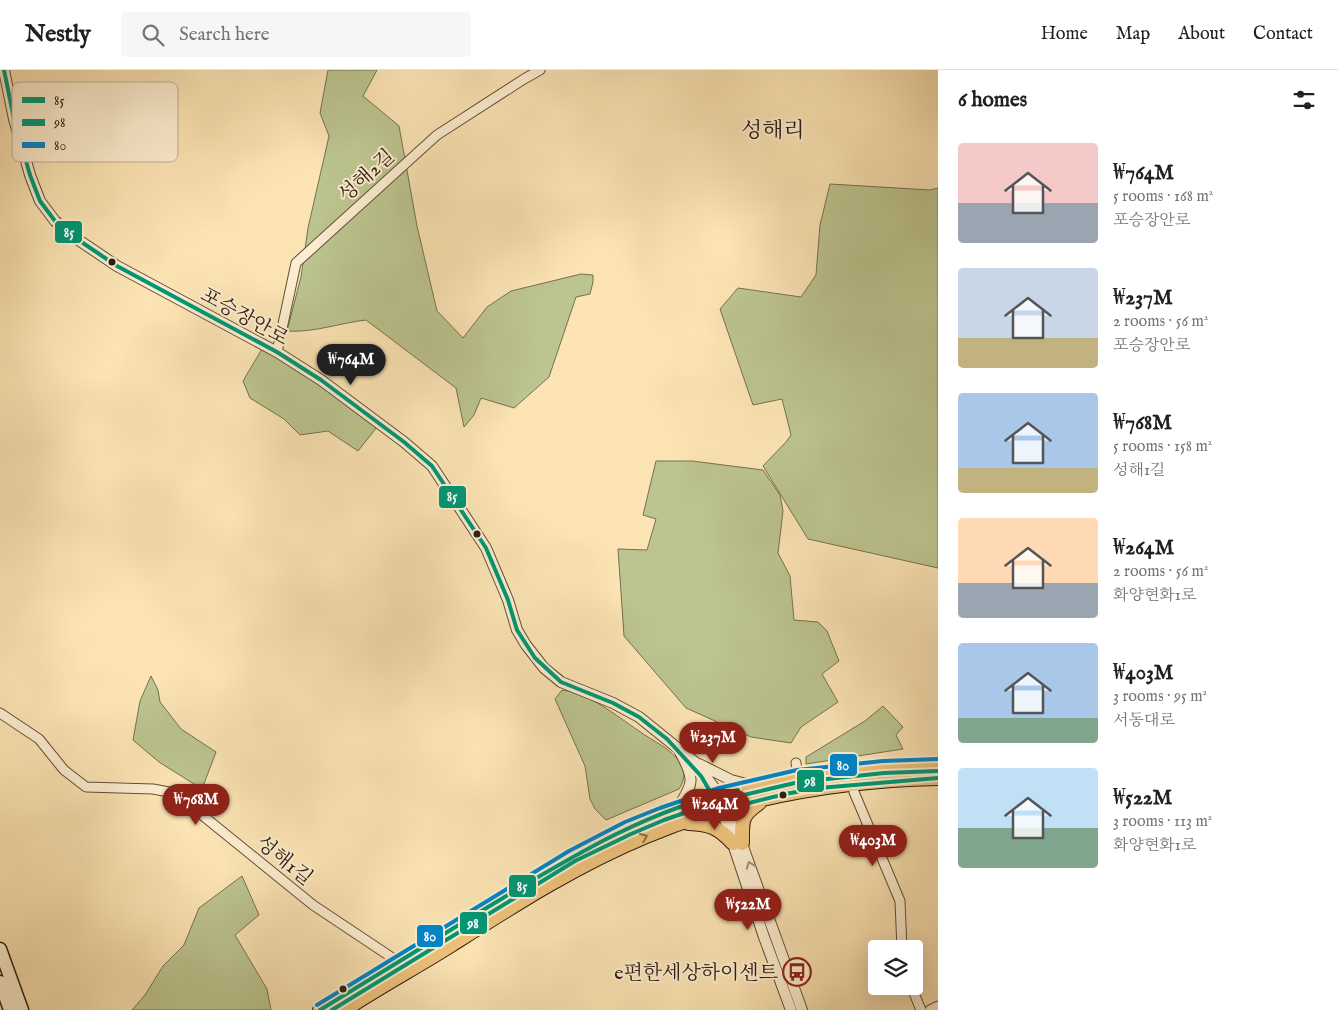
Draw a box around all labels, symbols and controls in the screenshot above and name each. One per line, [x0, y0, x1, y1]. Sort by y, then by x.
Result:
search box [121, 12, 471, 57]
text: Nestly [25, 19, 91, 50]
icon: search [139, 21, 167, 49]
text: Search here [179, 23, 269, 47]
text: Home [1041, 23, 1088, 46]
text: Map [1116, 23, 1150, 46]
text: About [1178, 23, 1225, 46]
text: Contact [1253, 23, 1313, 46]
legend [12, 82, 178, 162]
icon: filters [1290, 86, 1318, 114]
text: 6 homes [958, 87, 1027, 114]
text: 85 [54, 92, 65, 110]
text: 98 [53, 114, 66, 132]
district label: 성해리 [741, 117, 805, 145]
text: 80 [54, 137, 66, 155]
street label: 성해2길 [334, 144, 400, 208]
text: ₩764M [1113, 160, 1174, 187]
icon: home [998, 163, 1058, 223]
text: 5 rooms · 168 m² [1113, 187, 1213, 207]
text: 포승장안로 [1113, 211, 1190, 231]
line badge: 85 [54, 220, 83, 244]
text: 85 [64, 224, 74, 242]
unlabelled marker [107, 257, 117, 267]
street label: 포승장안로 [196, 283, 293, 352]
text: ₩237M [1113, 285, 1173, 312]
icon: home [998, 288, 1058, 348]
text: 2 rooms · 56 m² [1113, 312, 1208, 332]
text: 포승장안로 [1113, 336, 1190, 356]
pin: ₩764M [316, 344, 386, 386]
text: ₩764M [328, 350, 374, 370]
text: ₩768M [1113, 410, 1172, 437]
icon: home [998, 413, 1058, 473]
text: 5 rooms · 158 m² [1113, 437, 1212, 457]
text: 성해1길 [1113, 461, 1165, 481]
line badge: 85 [438, 485, 467, 509]
text: 85 [447, 488, 457, 506]
unlabelled marker [472, 529, 482, 539]
text: ₩264M [1113, 535, 1174, 562]
icon: home [998, 538, 1058, 598]
text: 2 rooms · 56 m² [1113, 562, 1208, 582]
text: 화양현화1로 [1113, 586, 1196, 606]
text: ₩403M [1113, 660, 1174, 687]
icon: home [998, 663, 1058, 723]
text: 3 rooms · 95 m² [1113, 687, 1207, 707]
text: 서동대로 [1113, 711, 1175, 731]
pin: ₩237M [678, 722, 748, 764]
text: ₩237M [690, 728, 736, 748]
line badge: 80 [829, 753, 858, 777]
text: 80 [837, 757, 849, 775]
line badge: 98 [796, 769, 825, 793]
text: 98 [803, 773, 816, 791]
pin: ₩768M [161, 784, 231, 826]
text: ₩522M [1113, 785, 1172, 812]
pin: ₩264M [680, 788, 750, 831]
icon: home [998, 788, 1058, 848]
text: ₩768M [174, 790, 218, 810]
unlabelled marker [778, 790, 788, 800]
text: ₩264M [692, 795, 738, 815]
text: 3 rooms · 113 m² [1113, 812, 1212, 832]
pin: ₩403M [838, 824, 908, 867]
street label: 성해1길 [251, 831, 317, 891]
text: ₩403M [850, 831, 896, 851]
one-way arrow [639, 833, 648, 844]
text: 화양현화1로 [1113, 836, 1196, 856]
one-way arrow [746, 862, 756, 870]
line badge: 85 [508, 874, 537, 898]
text: 85 [517, 878, 527, 896]
pin: ₩522M [713, 888, 783, 931]
text: ₩522M [725, 895, 771, 915]
line badge: 98 [459, 911, 488, 935]
text: 98 [466, 915, 479, 933]
line badge: 80 [416, 924, 444, 948]
text: 80 [424, 928, 436, 946]
map controls [868, 940, 923, 995]
button: layers [868, 940, 923, 995]
bus stop icon: e편한세상하이센트 [782, 957, 812, 987]
place label: e편한세상하이센트 [614, 961, 778, 986]
unlabelled marker [338, 984, 348, 994]

